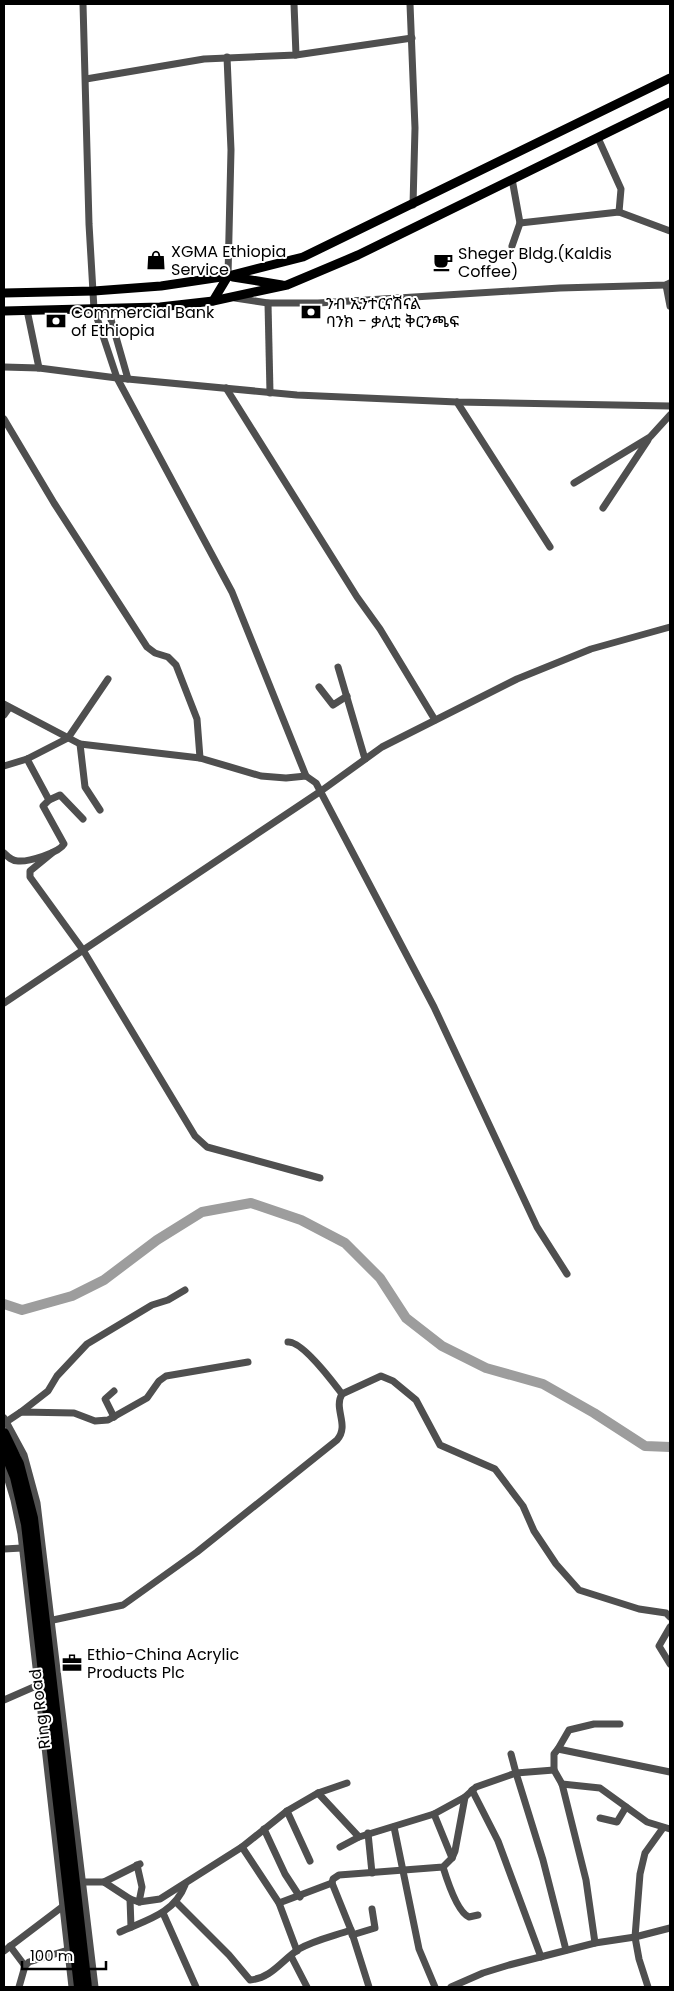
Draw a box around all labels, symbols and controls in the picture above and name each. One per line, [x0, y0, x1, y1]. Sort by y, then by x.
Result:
place label: XGMA Ethiopia Service [171, 240, 286, 281]
place label: Sheger Bldg.(Kaldis Coffee) [458, 242, 612, 283]
shop icon: XGMA Ethiopia Service [145, 249, 167, 271]
cafe icon: Sheger Bldg.(Kaldis Coffee) [432, 251, 454, 273]
place label: ንብ ኢንተርናሽናል ባንክ - ቃሊቲ ቅርንጫፍ [326, 292, 459, 333]
place label: Commercial Bank of Ethiopia [71, 301, 215, 342]
bank icon: ንብ ኢንተርናሽናል ባንክ - ቃሊቲ ቅርንጫፍ [300, 301, 322, 323]
bank icon: Commercial Bank of Ethiopia [45, 310, 67, 332]
place label: Ethio-China Acrylic Products Plc [87, 1643, 239, 1684]
office icon: Ethio-China Acrylic Products Plc [61, 1652, 83, 1674]
street label: Ring Road [24, 1668, 56, 1750]
scale bar [22, 1938, 106, 1970]
text: 100 m [30, 1945, 73, 1966]

